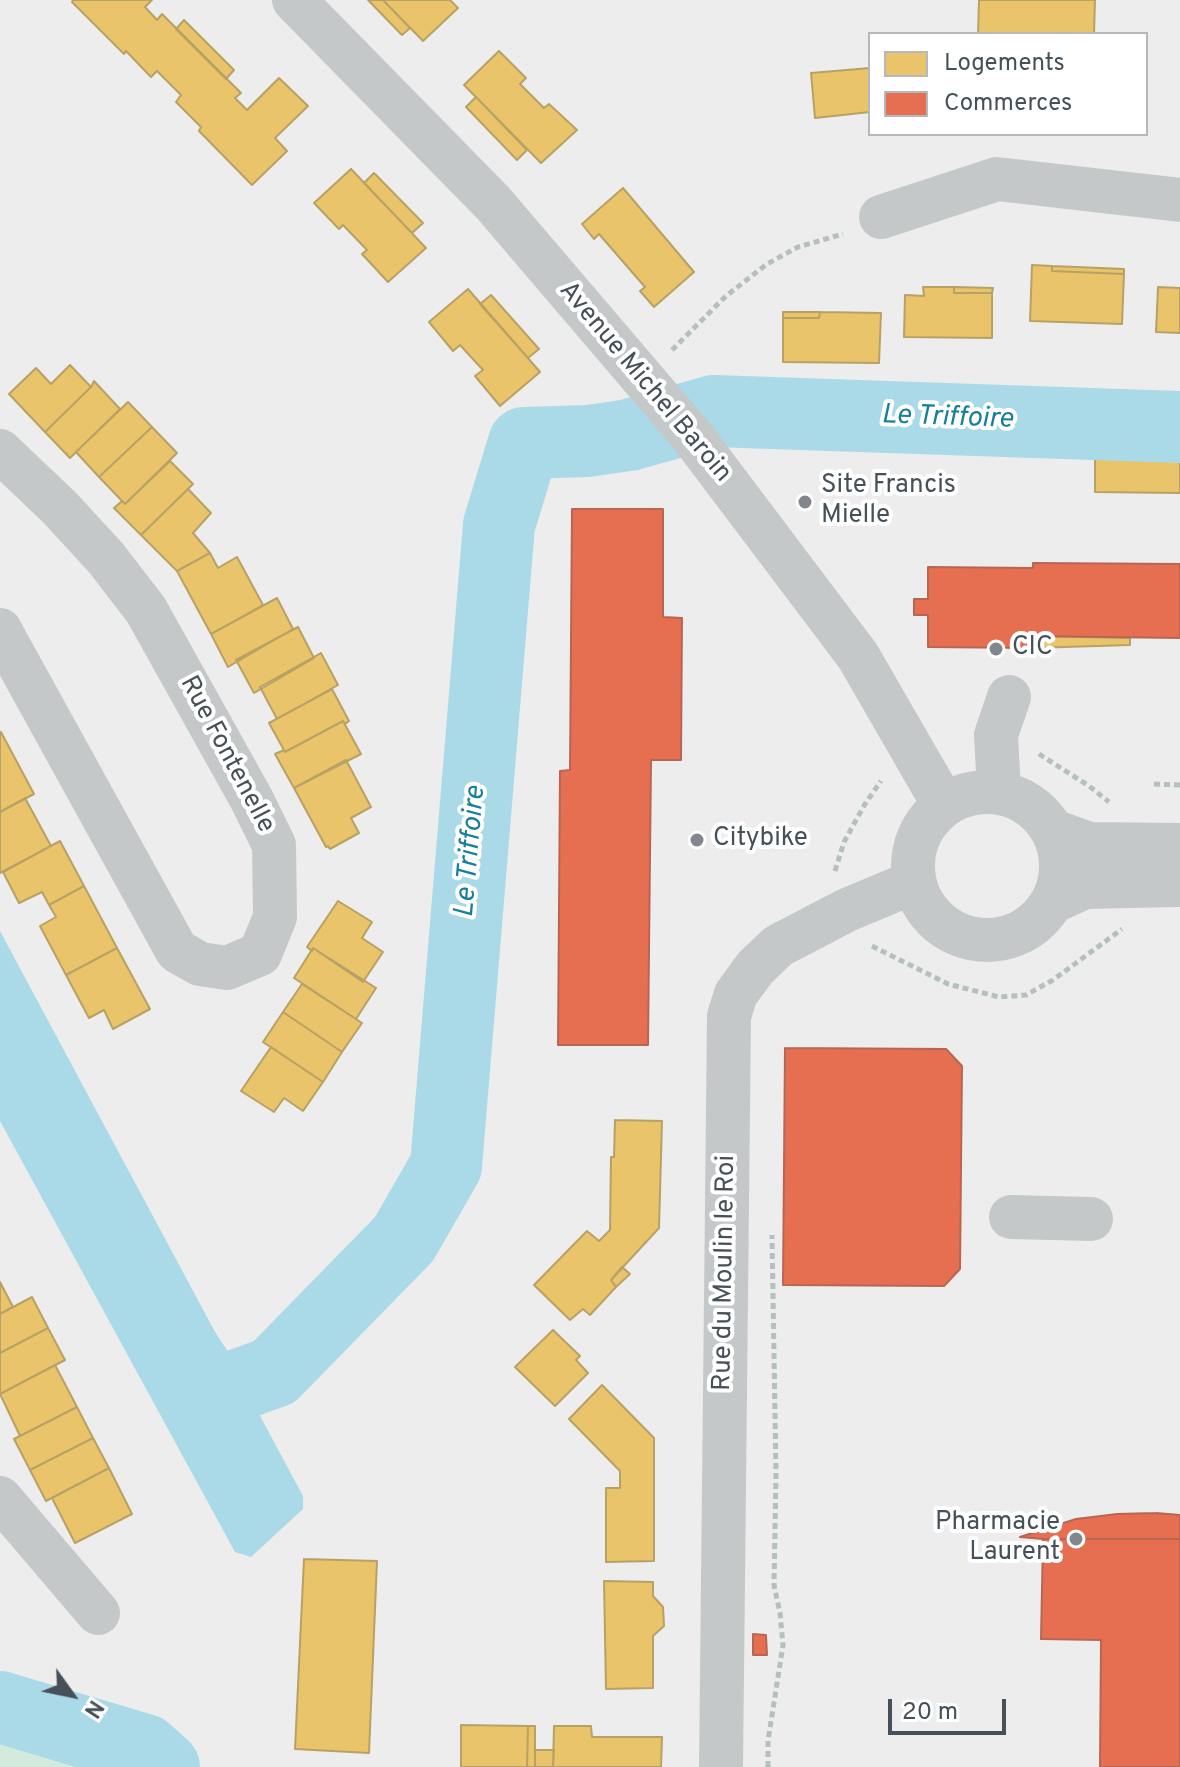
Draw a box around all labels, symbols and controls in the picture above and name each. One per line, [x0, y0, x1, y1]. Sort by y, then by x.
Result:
legend [868, 32, 1148, 136]
text: Logements [944, 49, 1065, 79]
text: Commerces [944, 89, 1072, 119]
street label: Avenue Michel Baroin [551, 276, 737, 490]
water label: Le Triffoire [881, 400, 1013, 438]
place label: Site Francis Mielle [821, 471, 956, 532]
marker: Site Francis Mielle [796, 493, 814, 511]
place label: CIC [1012, 633, 1053, 665]
marker: CIC [987, 640, 1005, 658]
street label: Rue Fontenelle [172, 671, 280, 839]
water label: Le Triffoire [450, 785, 494, 919]
place label: Citybike [713, 824, 808, 856]
marker: Citybike [688, 831, 706, 849]
street label: Rue du Moulin le Roi [708, 1155, 744, 1391]
place label: Pharmacie Laurent [935, 1508, 1060, 1570]
marker: Pharmacie Laurent [1067, 1530, 1085, 1548]
north arrow [32, 1655, 112, 1735]
scale bar [892, 1683, 1010, 1733]
text: N [77, 1694, 108, 1722]
text: 20 m [902, 1698, 958, 1728]

